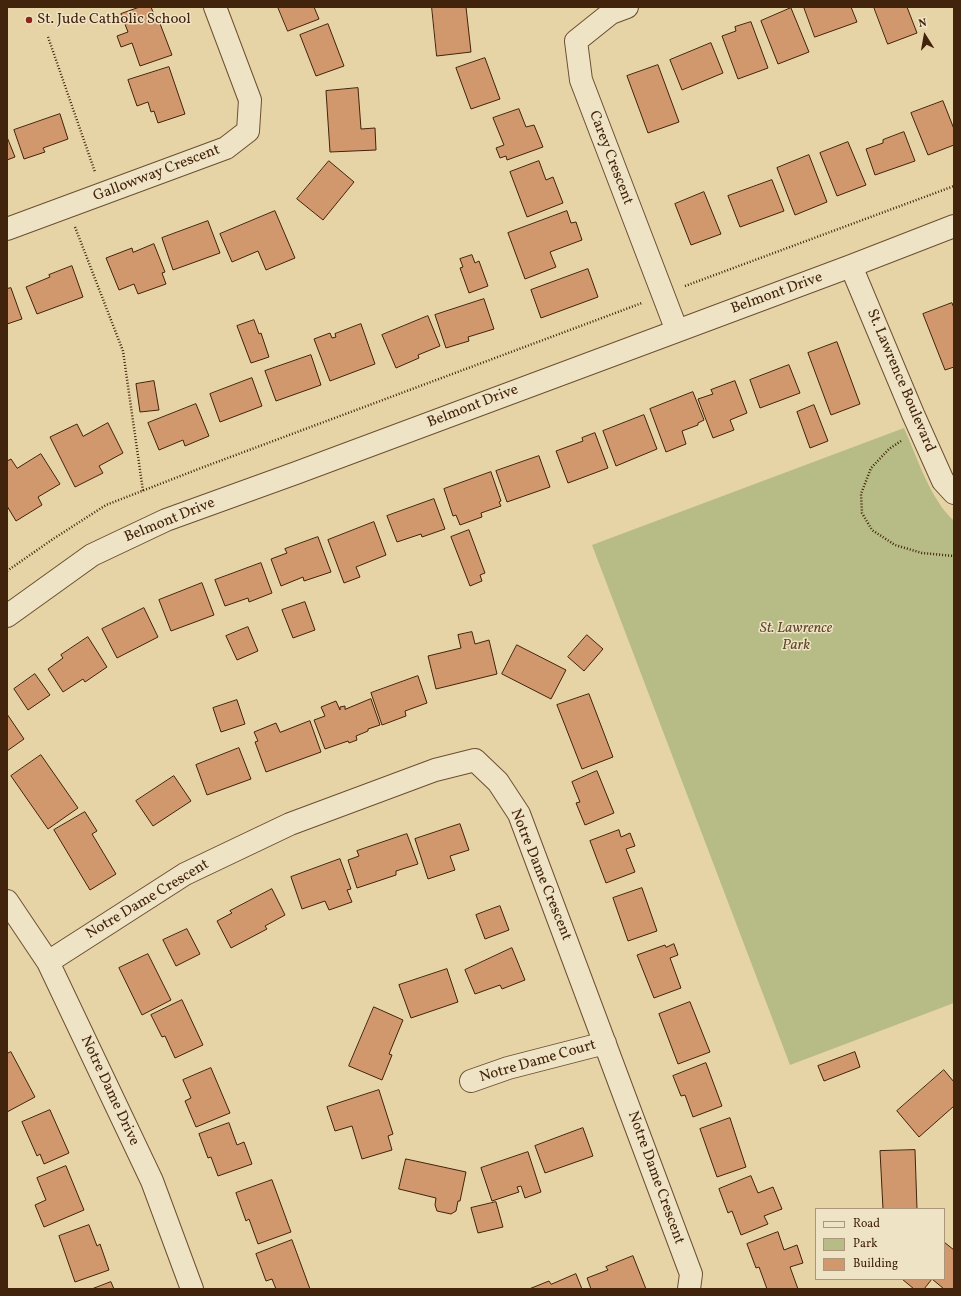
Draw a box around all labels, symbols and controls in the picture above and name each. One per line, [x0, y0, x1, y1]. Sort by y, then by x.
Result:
place label: St. Jude Catholic School [37, 11, 191, 29]
marker: St. Jude Catholic School [24, 15, 34, 25]
north arrow [905, 16, 945, 56]
text: N [917, 16, 928, 32]
street label: Carey Crescent [584, 108, 636, 208]
street label: Gallowway Crescent [91, 142, 223, 206]
street label: Belmont Drive [729, 269, 825, 319]
street label: St. Lawrence Boulevard [862, 307, 938, 455]
street label: Belmont Drive [425, 381, 521, 433]
street label: Belmont Drive [122, 495, 218, 547]
park label: St. Lawrence Park [760, 620, 832, 655]
street label: Notre Dame Crescent [505, 807, 575, 943]
street label: Notre Dame Crescent [83, 856, 213, 944]
street label: Notre Dame Drive [76, 1033, 142, 1149]
street label: Notre Dame Court [478, 1037, 598, 1087]
street label: Notre Dame Crescent [623, 1109, 687, 1247]
legend [815, 1208, 945, 1280]
text: Road [853, 1216, 880, 1232]
text: Park [853, 1236, 878, 1252]
text: Building [853, 1256, 898, 1272]

